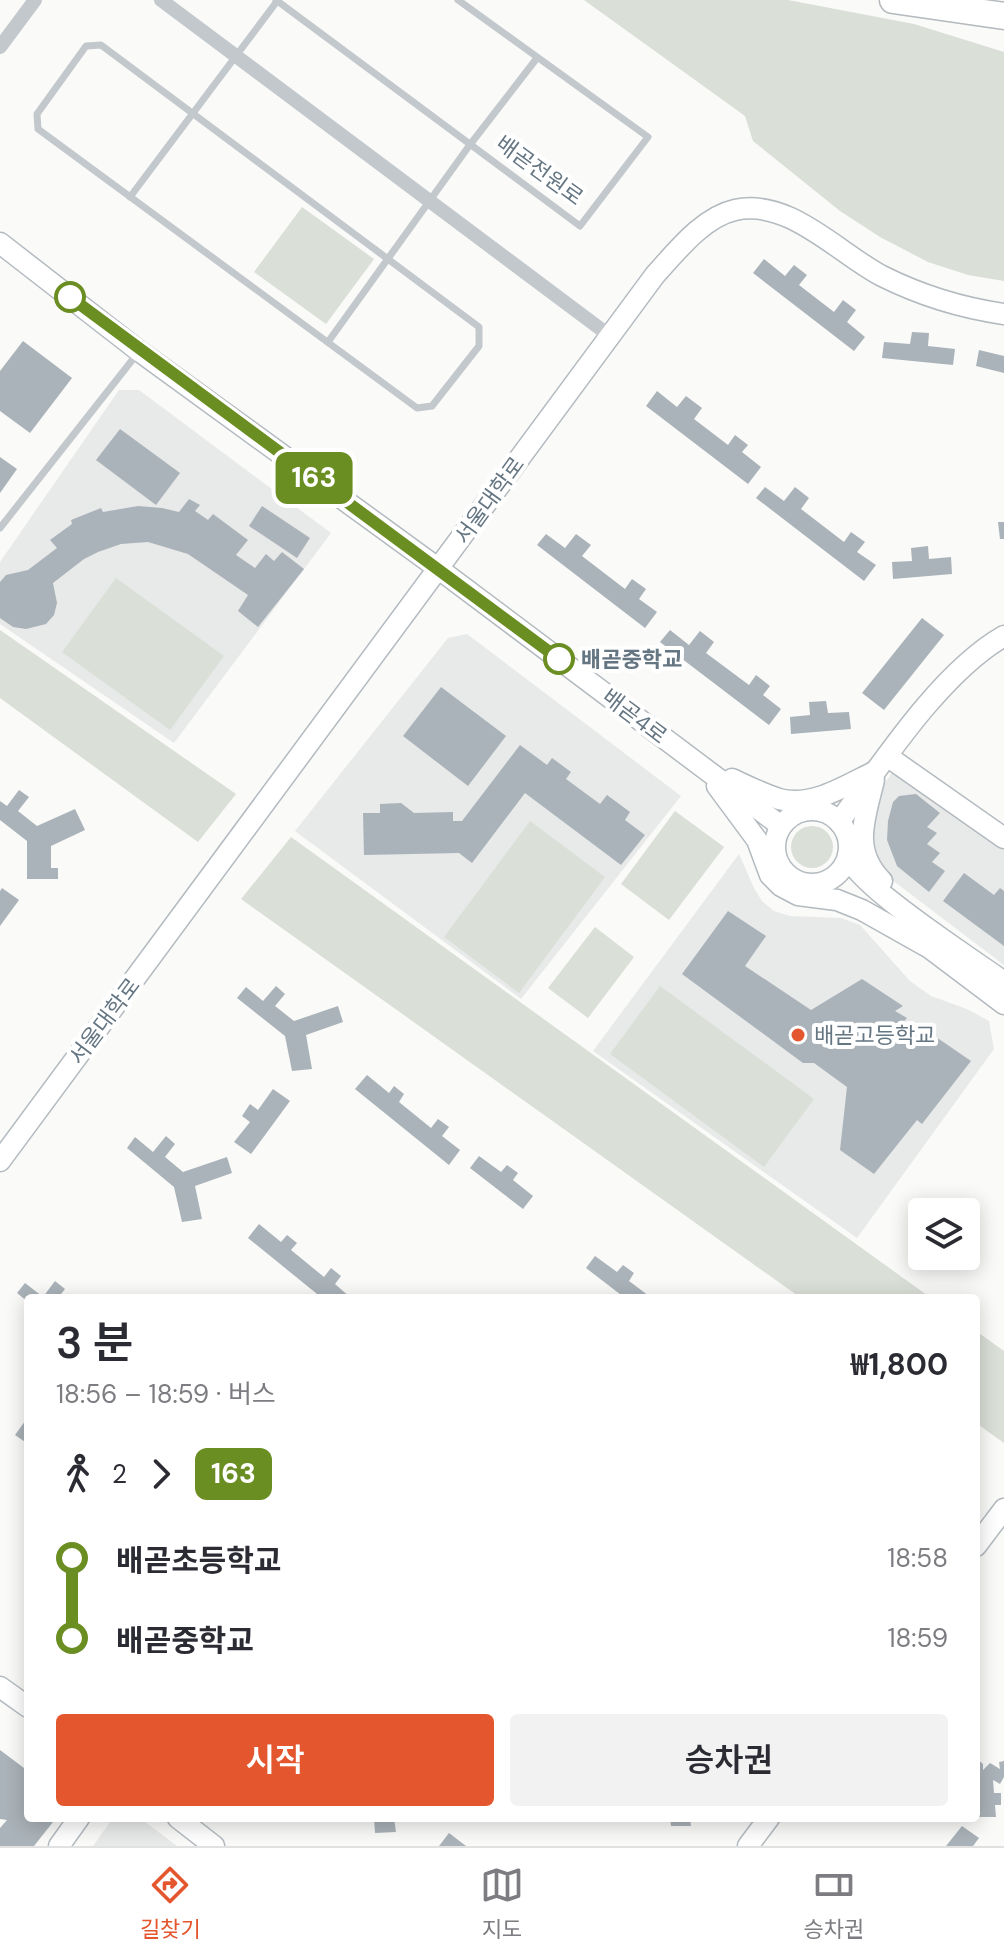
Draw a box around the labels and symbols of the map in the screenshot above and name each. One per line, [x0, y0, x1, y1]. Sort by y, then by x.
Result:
street label: 배곧전원로 [490, 129, 589, 212]
unlabelled marker [55, 282, 85, 312]
street label: 서울대학로 [448, 451, 531, 550]
line badge: 163 [268, 452, 360, 504]
marker: 배곧중학교 [544, 644, 574, 674]
place label: 배곧중학교 [581, 645, 682, 674]
street label: 배곧4로 [596, 683, 673, 750]
street label: 서울대학로 [62, 972, 146, 1070]
place label: 배곧고등학교 [814, 1021, 935, 1050]
marker: 배곧고등학교 [789, 1026, 807, 1044]

